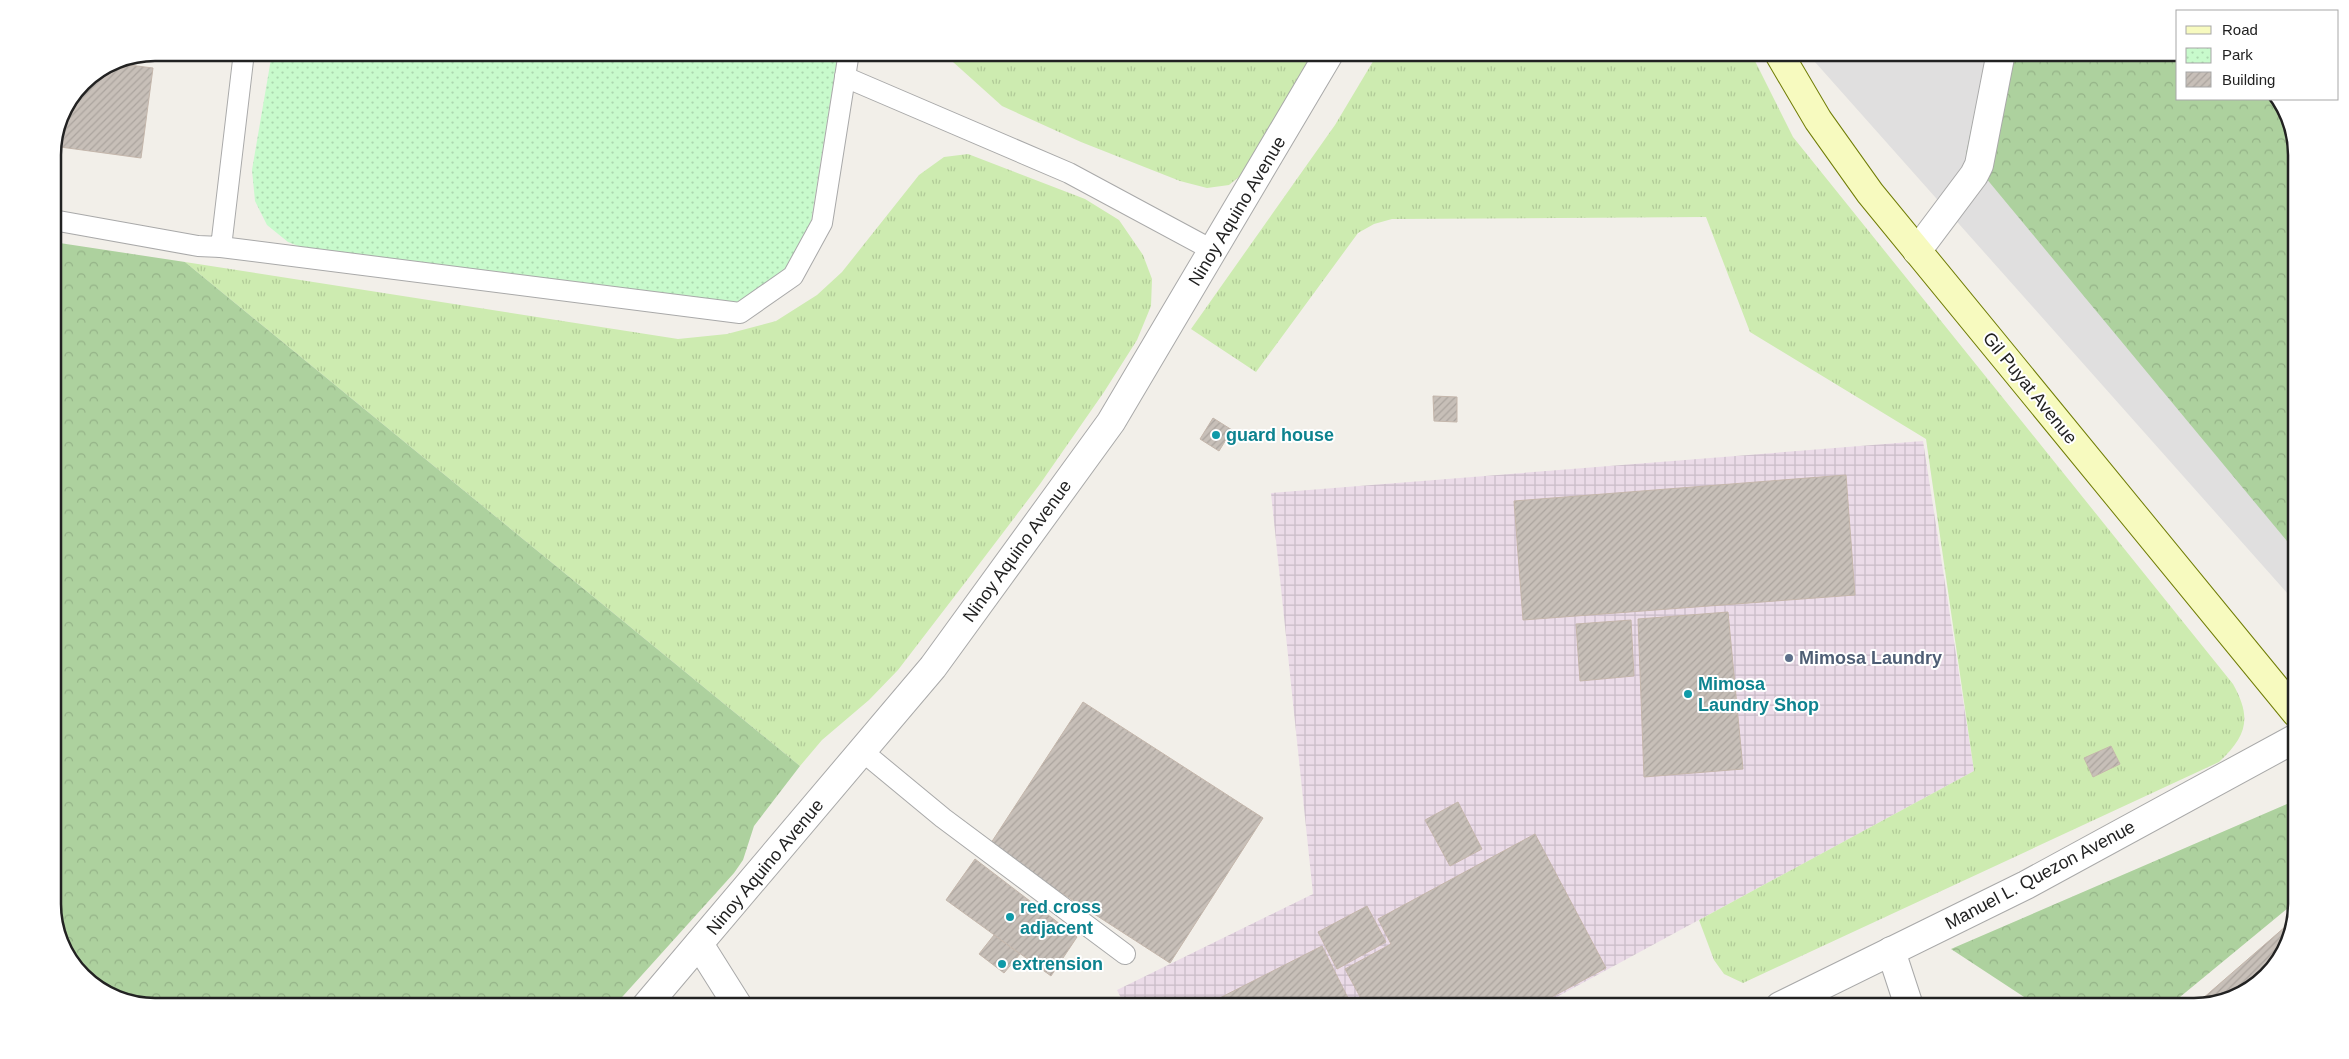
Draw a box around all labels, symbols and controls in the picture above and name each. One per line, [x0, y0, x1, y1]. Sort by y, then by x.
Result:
legend [2176, 10, 2339, 100]
text: Road [2222, 21, 2258, 38]
text: Park [2222, 46, 2253, 63]
text: Building [2222, 71, 2275, 88]
street label: Ninoy Aquino Avenue [1184, 133, 1290, 289]
street label: Gil Puyat Avenue [1979, 328, 2081, 448]
place label: guard house [1226, 425, 1334, 445]
marker: guard house [1210, 429, 1222, 441]
street label: Ninoy Aquino Avenue [959, 476, 1075, 626]
place label: Mimosa Laundry [1799, 648, 1942, 668]
marker: Mimosa Laundry [1783, 652, 1795, 664]
place label: Mimosa Laundry Shop [1698, 674, 1819, 715]
marker: Mimosa Laundry Shop [1682, 688, 1694, 700]
street label: Ninoy Aquino Avenue [702, 795, 828, 939]
street label: Manuel L. Quezon Avenue [1942, 816, 2138, 934]
place label: red cross adjacent [1020, 897, 1101, 938]
marker: red cross adjacent [1004, 911, 1016, 923]
place label: extrension [1012, 954, 1103, 974]
marker: extrension [996, 958, 1008, 970]

